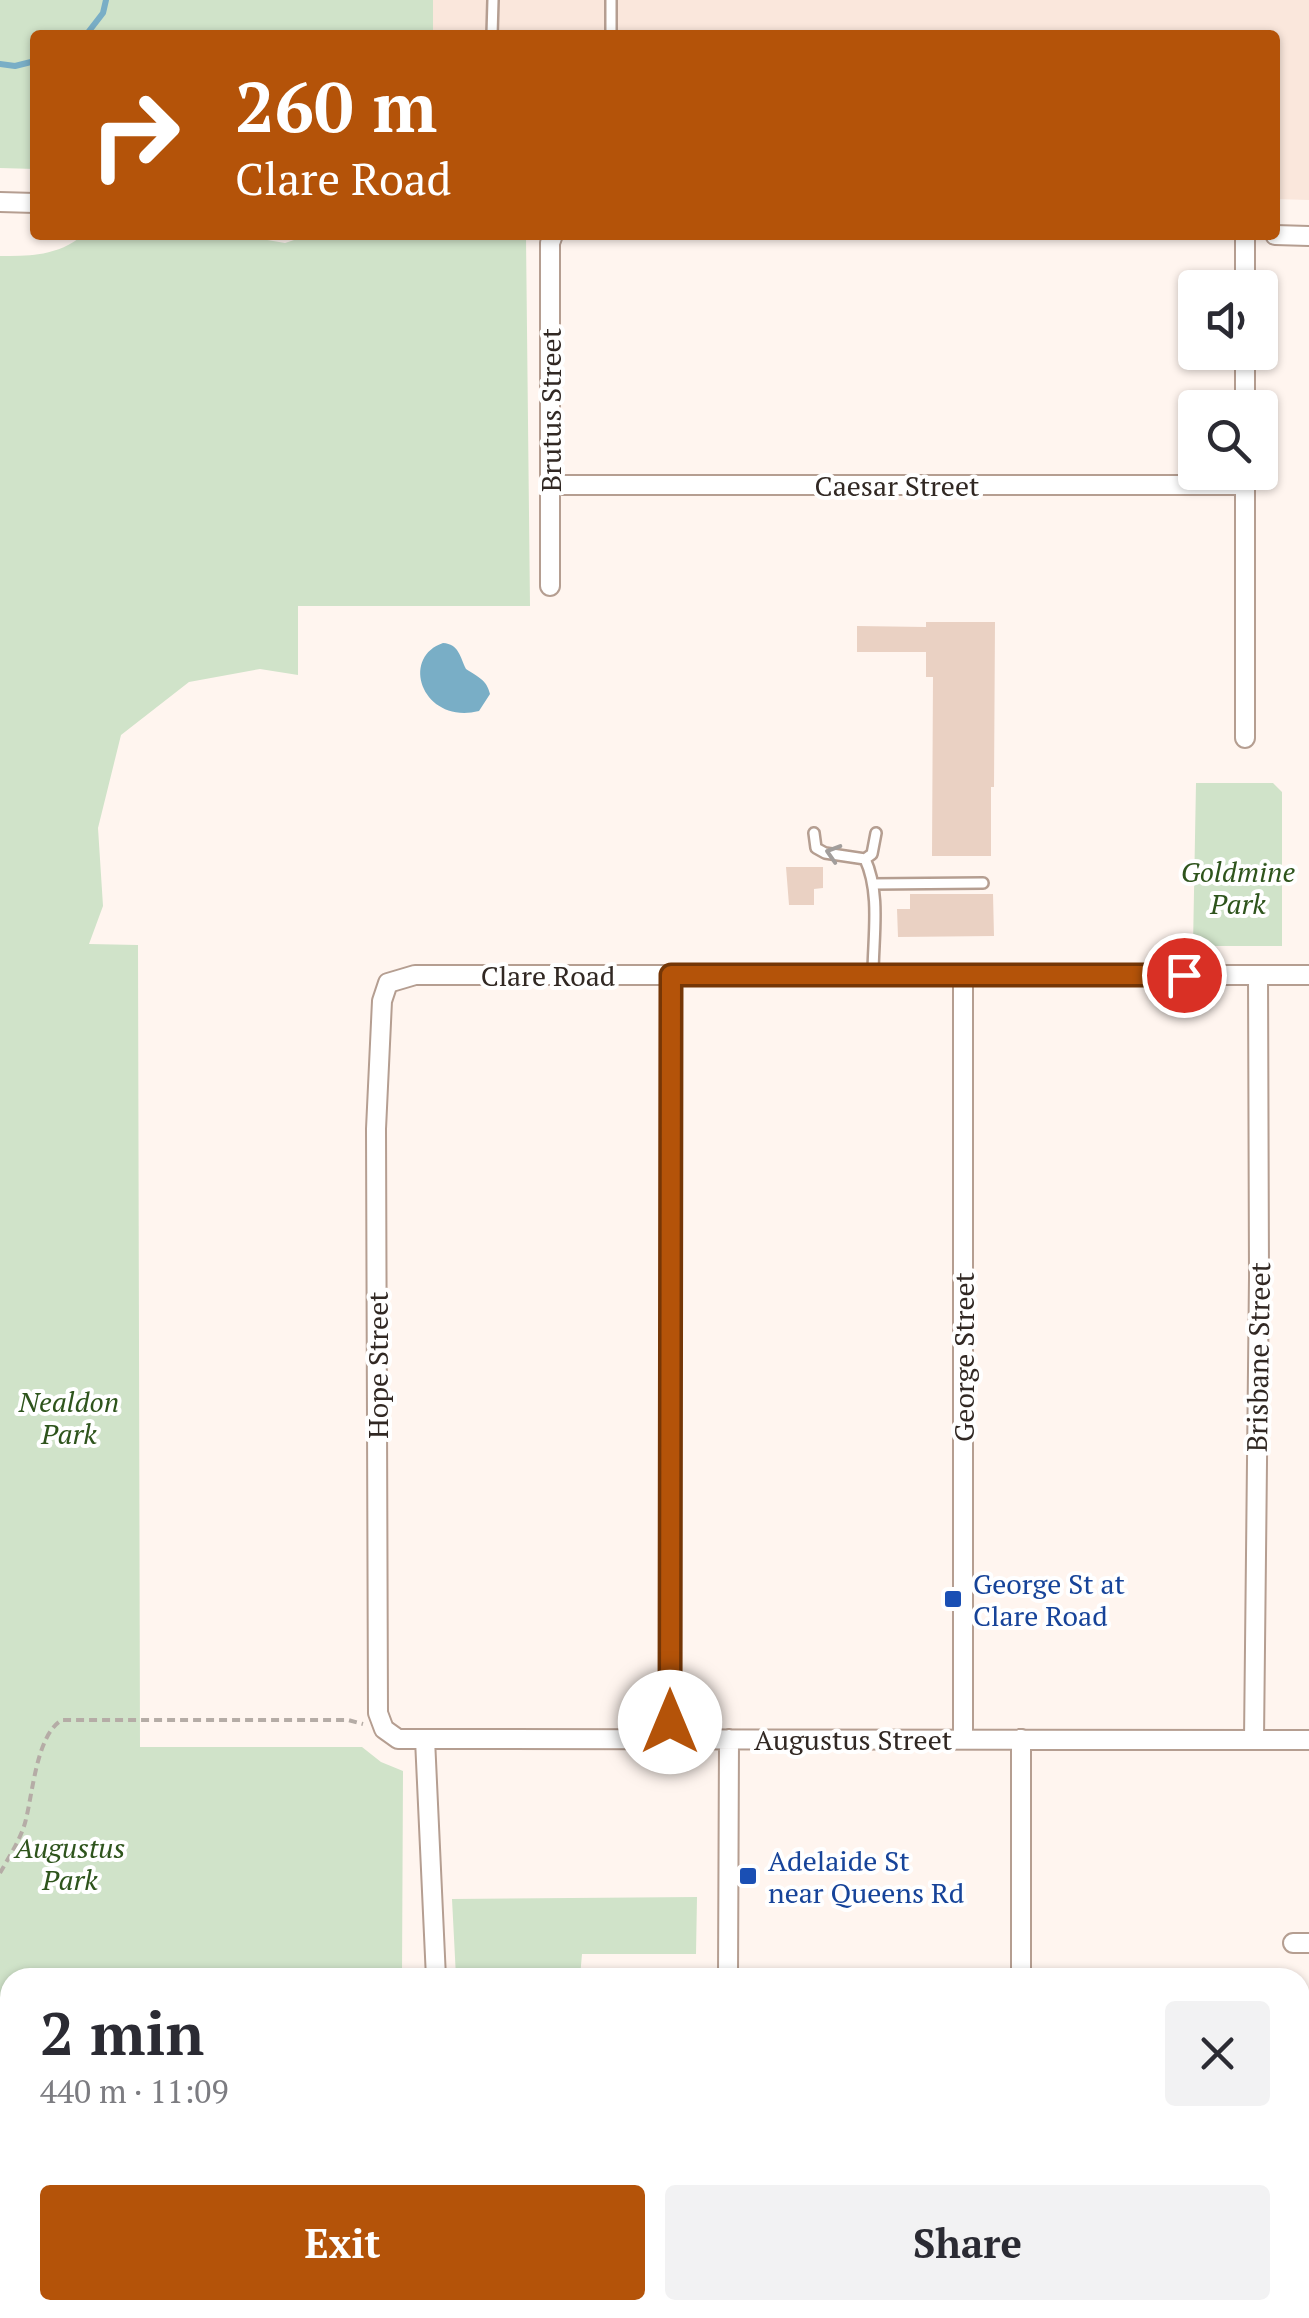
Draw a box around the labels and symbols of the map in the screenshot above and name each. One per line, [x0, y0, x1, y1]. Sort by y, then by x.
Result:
street label: Brutus Street [532, 327, 569, 492]
street label: Caesar Street [815, 467, 980, 504]
one-way arrow [825, 844, 842, 865]
park label: Goldmine Park [1181, 853, 1295, 922]
pin [1142, 933, 1227, 1018]
street label: Clare Road [481, 957, 615, 994]
street label: Brisbane Street [1238, 1261, 1278, 1452]
street label: George Street [945, 1271, 982, 1442]
street label: Hope Street [359, 1291, 396, 1439]
park label: Nealdon Park [18, 1383, 119, 1452]
place label: George St at Clare Road [973, 1565, 1126, 1634]
marker: George St at Clare Road [942, 1588, 964, 1610]
position arrow [618, 1670, 722, 1774]
street label: Augustus Street [754, 1721, 953, 1758]
park label: Augustus Park [13, 1829, 125, 1898]
place label: Adelaide St near Queens Rd [768, 1842, 964, 1911]
marker: Adelaide St near Queens Rd [737, 1865, 759, 1887]

